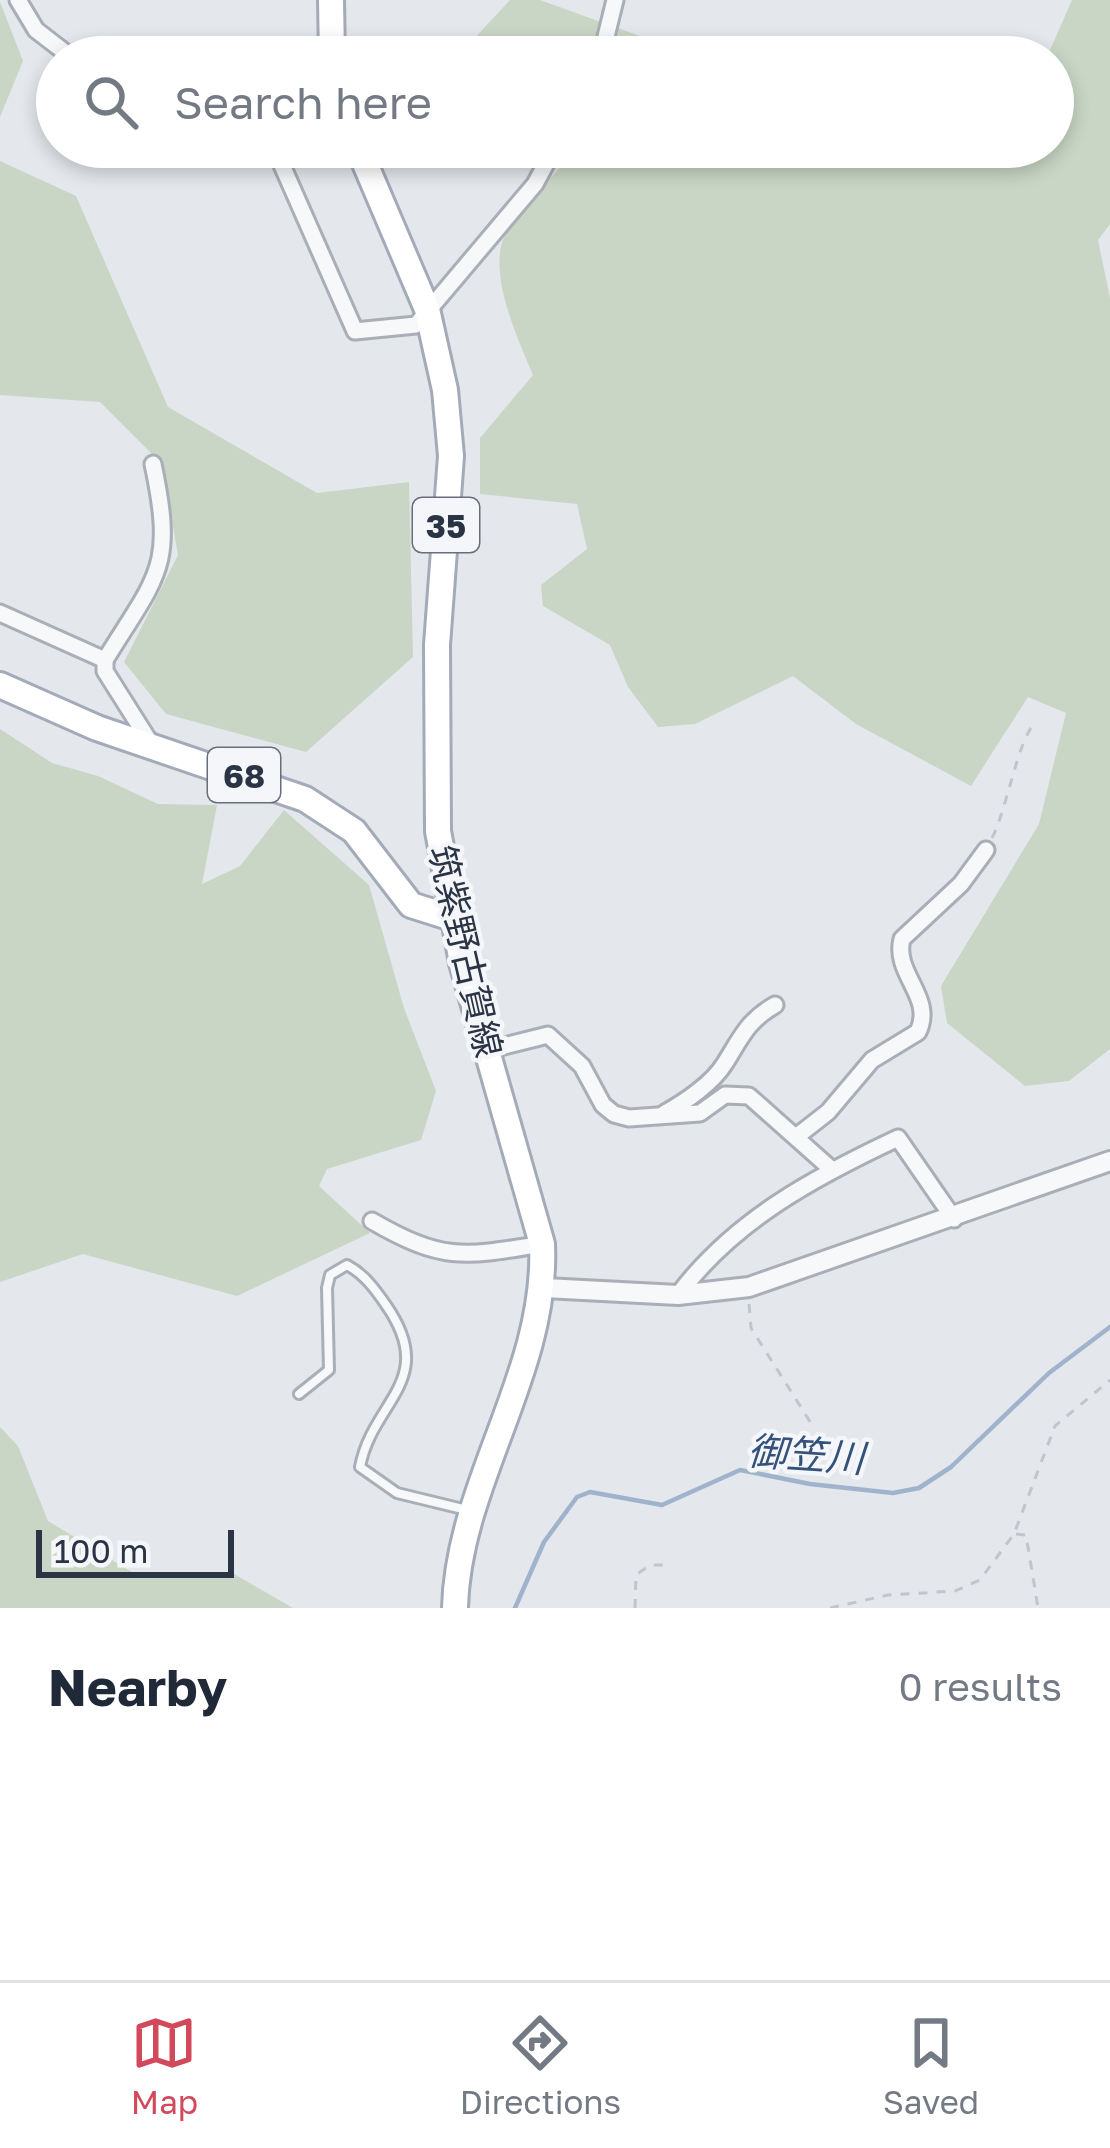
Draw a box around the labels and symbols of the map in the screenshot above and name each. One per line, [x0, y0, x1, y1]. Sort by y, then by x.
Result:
road number: 35 [413, 498, 479, 552]
road number: 68 [208, 748, 280, 802]
street label: 筑紫野古賀線 [421, 841, 511, 1061]
water label: 御笠川 [746, 1426, 870, 1482]
scale bar [36, 1524, 234, 1577]

